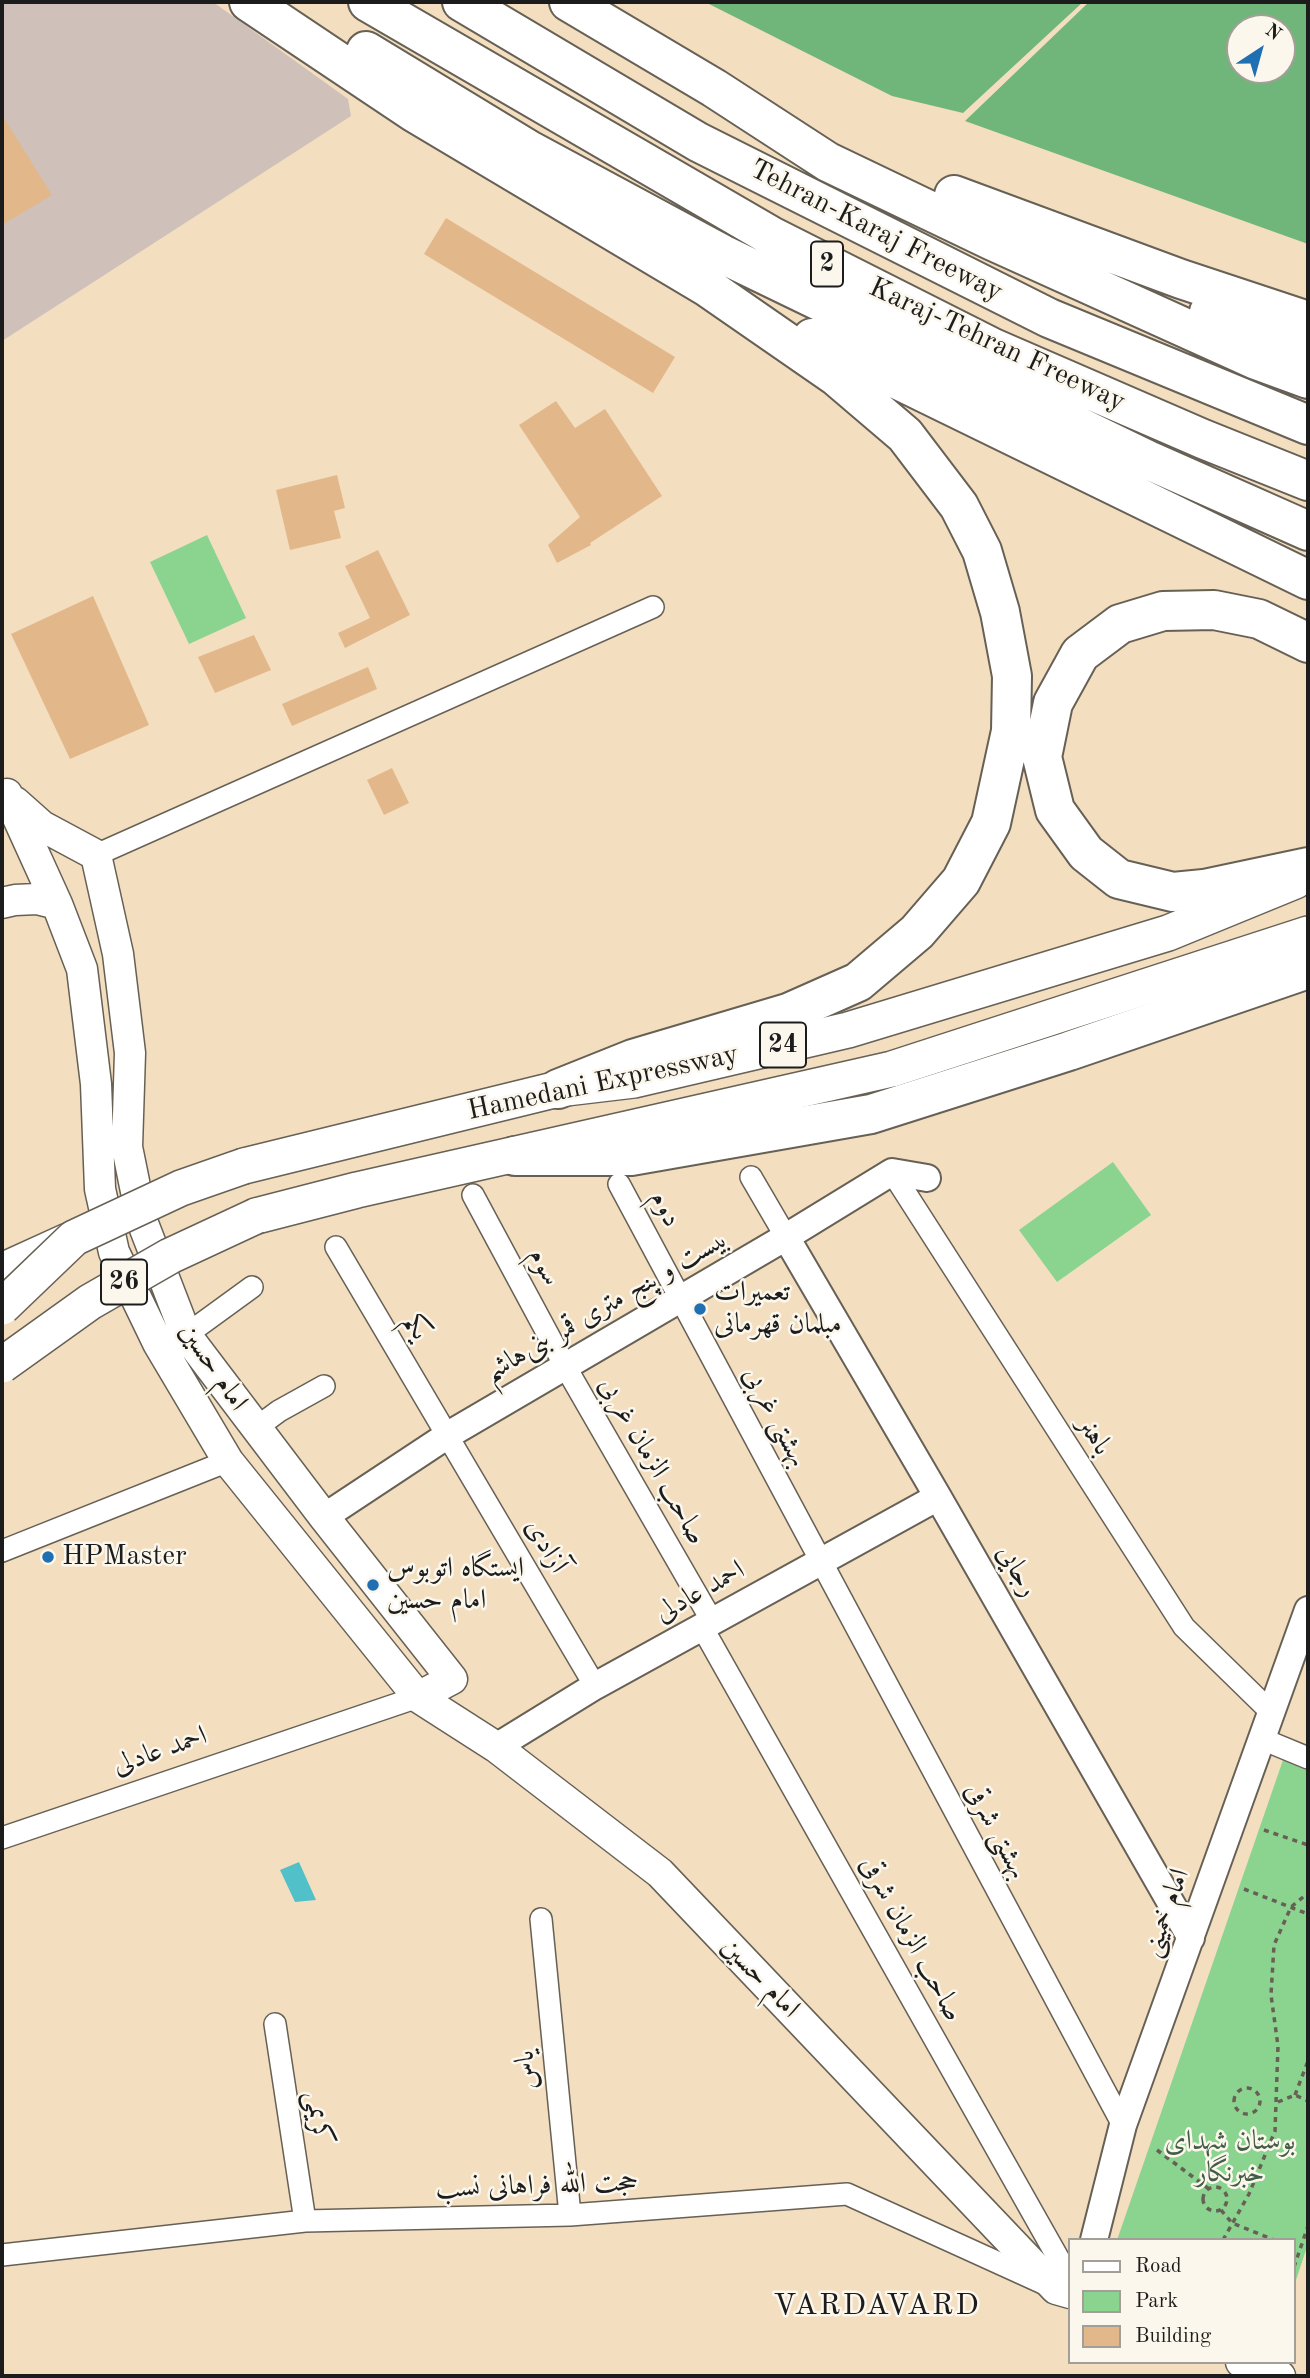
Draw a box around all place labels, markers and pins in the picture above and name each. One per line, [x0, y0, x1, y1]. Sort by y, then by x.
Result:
place label: تعمیرات مبلمان قهرمانی [714, 1276, 842, 1342]
marker: تعمیرات مبلمان قهرمانی [692, 1301, 708, 1317]
place label: HPMaster [62, 1540, 187, 1574]
marker: HPMaster [40, 1549, 56, 1565]
place label: ایستگاه اتوبوس امام حسین [387, 1552, 524, 1618]
marker: ایستگاه اتوبوس امام حسین [365, 1577, 381, 1593]

